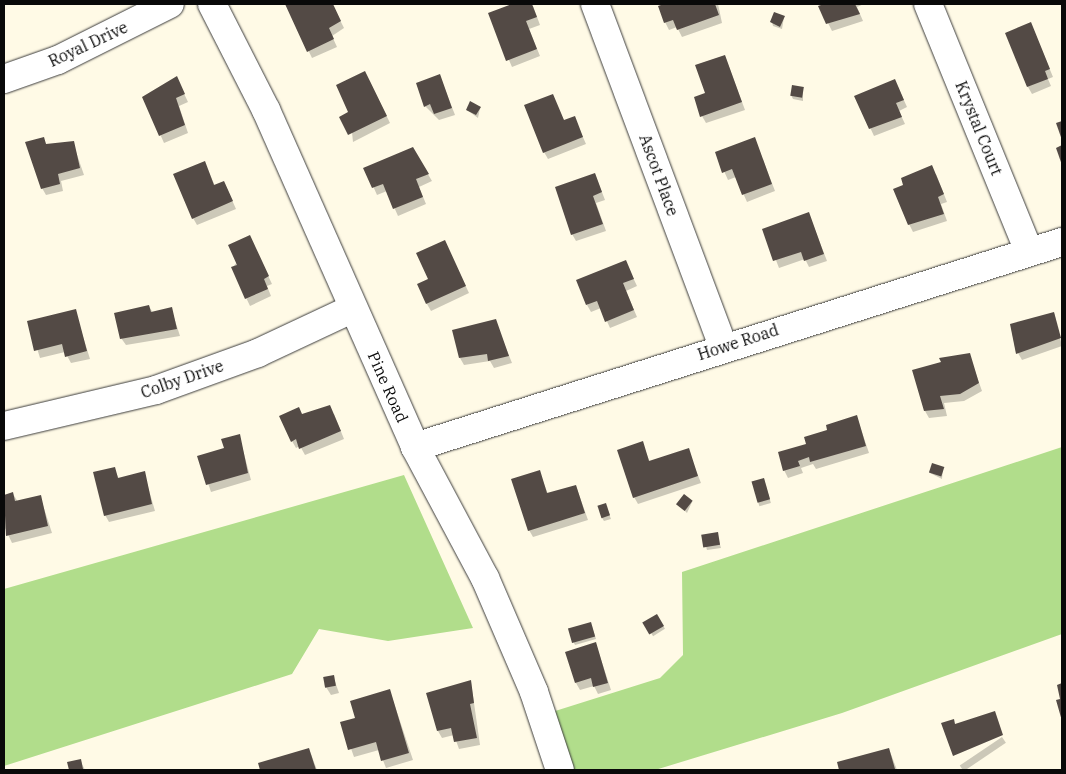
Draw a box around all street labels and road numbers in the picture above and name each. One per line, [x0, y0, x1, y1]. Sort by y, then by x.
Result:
street label: Royal Drive [45, 17, 131, 71]
street label: Krystal Court [951, 78, 1007, 178]
street label: Ascot Place [635, 132, 683, 218]
street label: Howe Road [695, 320, 781, 364]
street label: Pine Road [364, 349, 412, 425]
street label: Colby Drive [138, 356, 226, 402]

